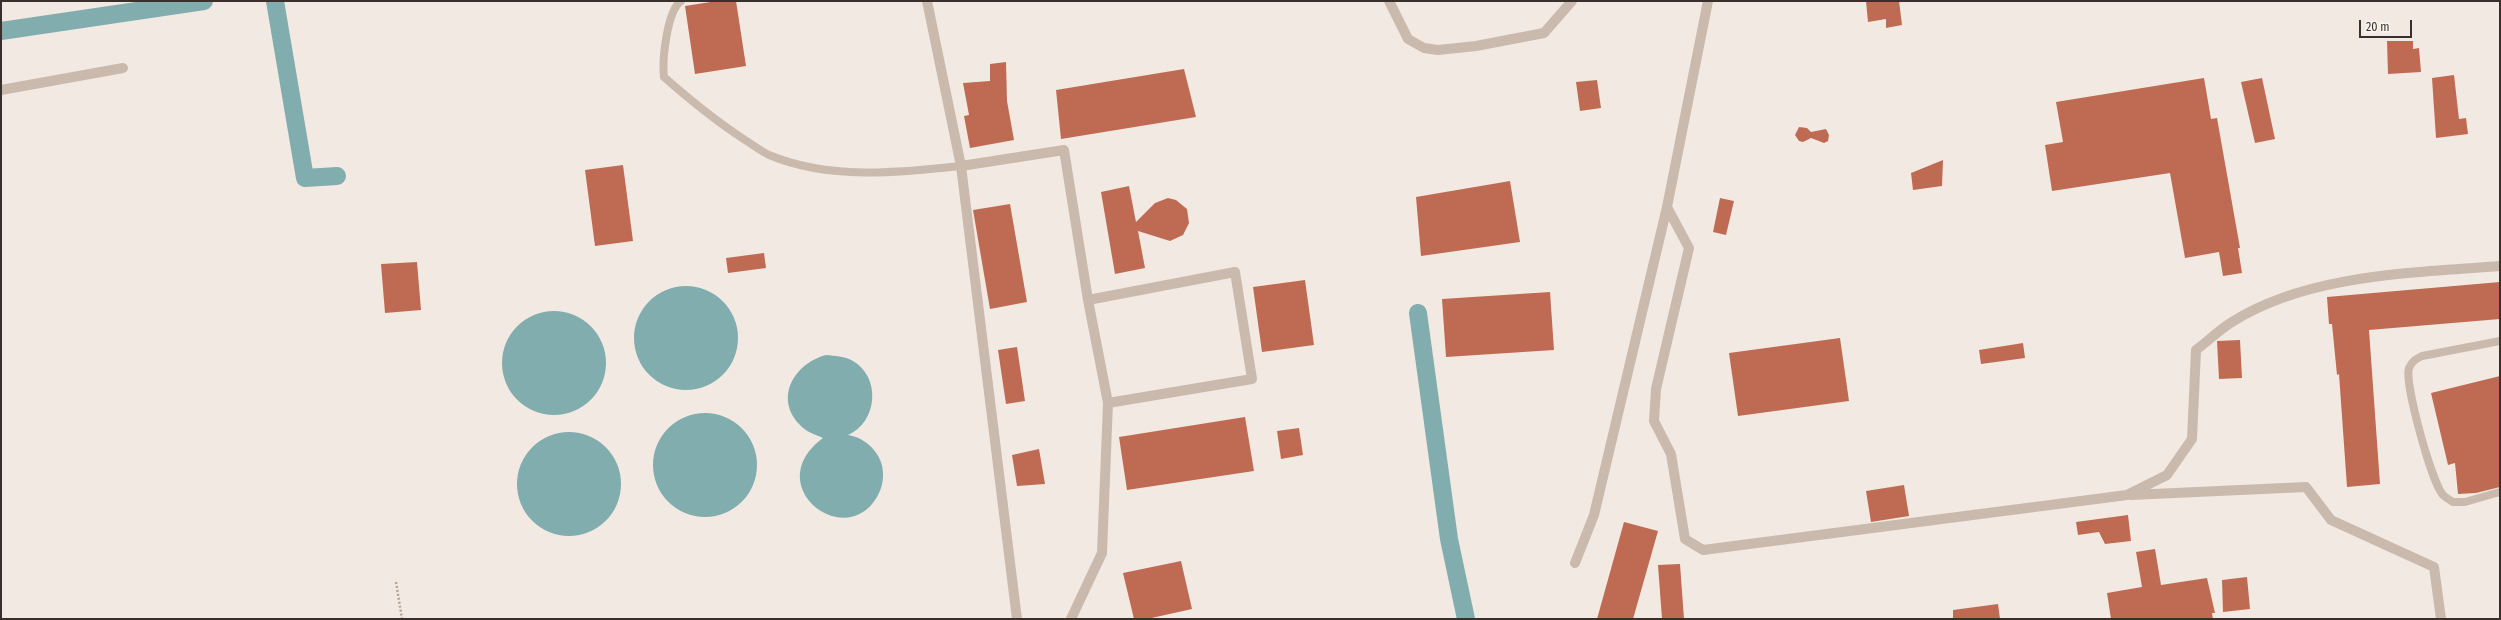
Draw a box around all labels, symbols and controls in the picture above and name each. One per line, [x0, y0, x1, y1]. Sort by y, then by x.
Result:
scale bar [2361, 12, 2414, 38]
text: 20 m [2366, 20, 2390, 34]

